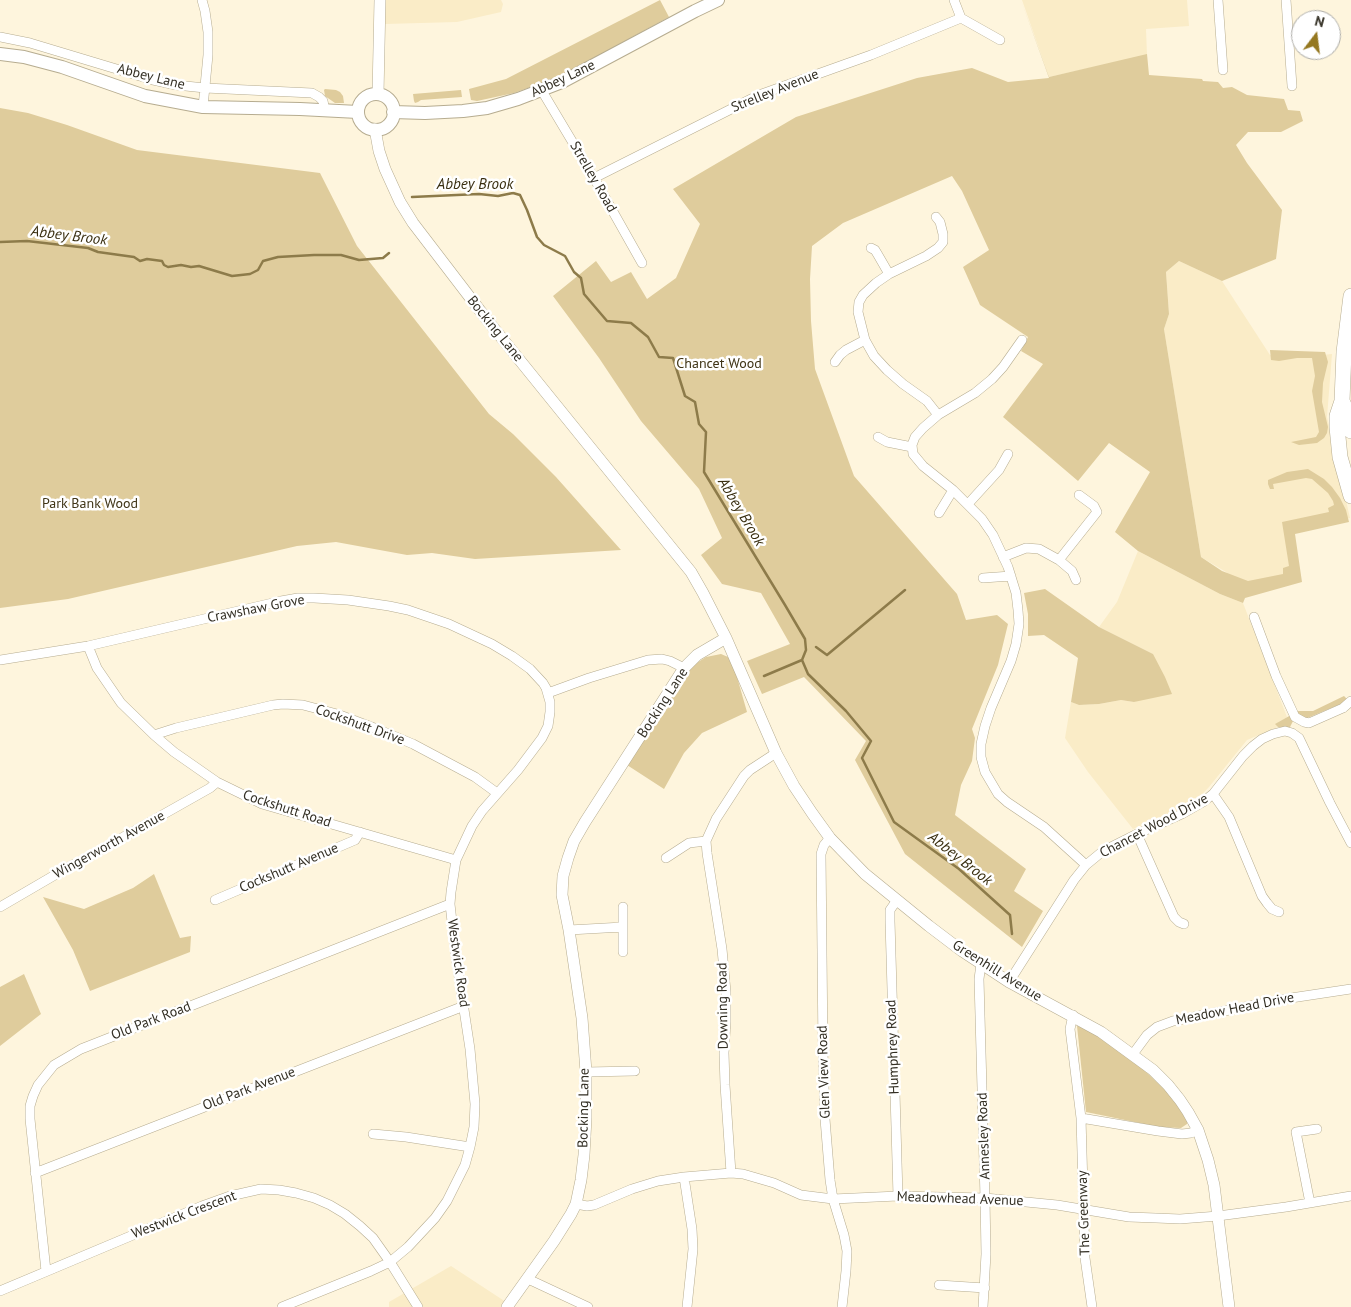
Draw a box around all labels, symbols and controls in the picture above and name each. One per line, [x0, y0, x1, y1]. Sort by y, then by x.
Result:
north arrow [1291, 10, 1341, 60]
text: N [1313, 12, 1326, 31]
street label: Abbey Lane [528, 57, 598, 101]
street label: Abbey Lane [115, 60, 187, 94]
street label: Strelley Avenue [729, 66, 821, 116]
street label: Strelley Road [566, 139, 620, 215]
water label: Abbey Brook [437, 176, 513, 194]
water label: Abbey Brook [30, 222, 108, 250]
street label: Bocking Lane [463, 293, 527, 365]
park label: Chancet Wood [676, 356, 762, 372]
water label: Abbey Brook [714, 475, 768, 549]
park label: Park Bank Wood [42, 496, 138, 512]
street label: Crawshaw Grove [206, 591, 306, 627]
street label: Bocking Lane [634, 665, 692, 741]
street label: Cockshutt Drive [313, 701, 407, 749]
street label: Cockshutt Road [241, 787, 333, 831]
street label: Chancet Wood Drive [1097, 790, 1211, 862]
street label: Wingerworth Avenue [50, 807, 168, 883]
water label: Abbey Brook [924, 828, 996, 890]
street label: Cockshutt Avenue [237, 840, 341, 896]
street label: Westwick Road [443, 918, 473, 1008]
street label: Greenhill Avenue [949, 937, 1045, 1005]
street label: Downing Road [714, 962, 732, 1050]
street label: Meadow Head Drive [1174, 989, 1296, 1029]
street label: Old Park Road [109, 998, 193, 1044]
street label: Humphrey Road [883, 999, 903, 1095]
street label: Glen View Road [814, 1025, 834, 1119]
street label: Old Park Avenue [200, 1064, 298, 1114]
street label: Bocking Lane [575, 1068, 593, 1148]
street label: Annesley Road [974, 1092, 994, 1180]
street label: The Greenway [1074, 1170, 1094, 1256]
street label: Westwick Crescent [129, 1187, 239, 1243]
street label: Meadowhead Avenue [896, 1188, 1024, 1210]

